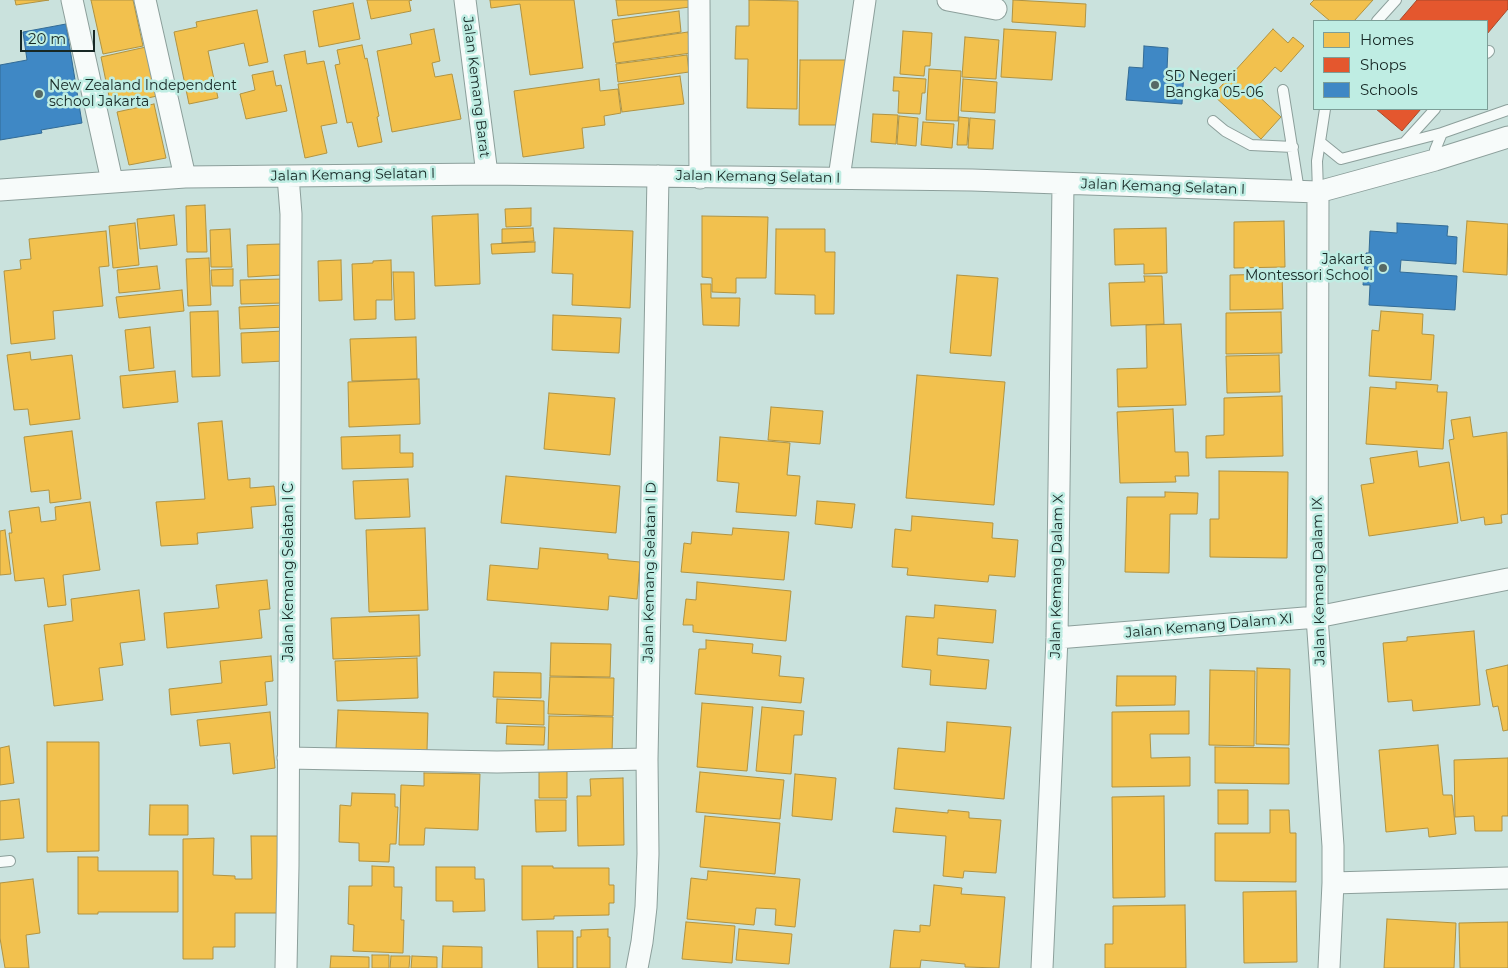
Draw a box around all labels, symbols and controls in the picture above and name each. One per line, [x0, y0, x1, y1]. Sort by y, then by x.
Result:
street label: Jalan Kemang Barat [459, 15, 493, 159]
scale bar [22, 20, 98, 52]
legend [1313, 20, 1488, 110]
text: 20 m [28, 29, 66, 48]
text: Homes [1360, 30, 1414, 49]
text: Shops [1360, 55, 1406, 74]
place label: SD Negeri Bangka 05-06 [1165, 69, 1263, 102]
place label: New Zealand Independent school Jakarta [49, 78, 237, 110]
marker: SD Negeri Bangka 05-06 [1149, 79, 1161, 91]
text: Schools [1360, 80, 1418, 99]
marker: New Zealand Independent school Jakarta [33, 88, 45, 100]
street label: Jalan Kemang Selatan I [271, 165, 435, 185]
street label: Jalan Kemang Selatan I [676, 167, 840, 187]
street label: Jalan Kemang Selatan I [1081, 176, 1245, 198]
place label: Jakarta Montessori School [1245, 252, 1373, 284]
marker: Jakarta Montessori School [1377, 262, 1389, 274]
street label: Jalan Kemang Selatan I D [640, 482, 660, 662]
street label: Jalan Kemang Selatan I C [281, 483, 297, 661]
street label: Jalan Kemang Dalam X [1047, 494, 1067, 658]
street label: Jalan Kemang Dalam IX [1309, 497, 1329, 665]
street label: Jalan Kemang Dalam XI [1125, 610, 1293, 642]

